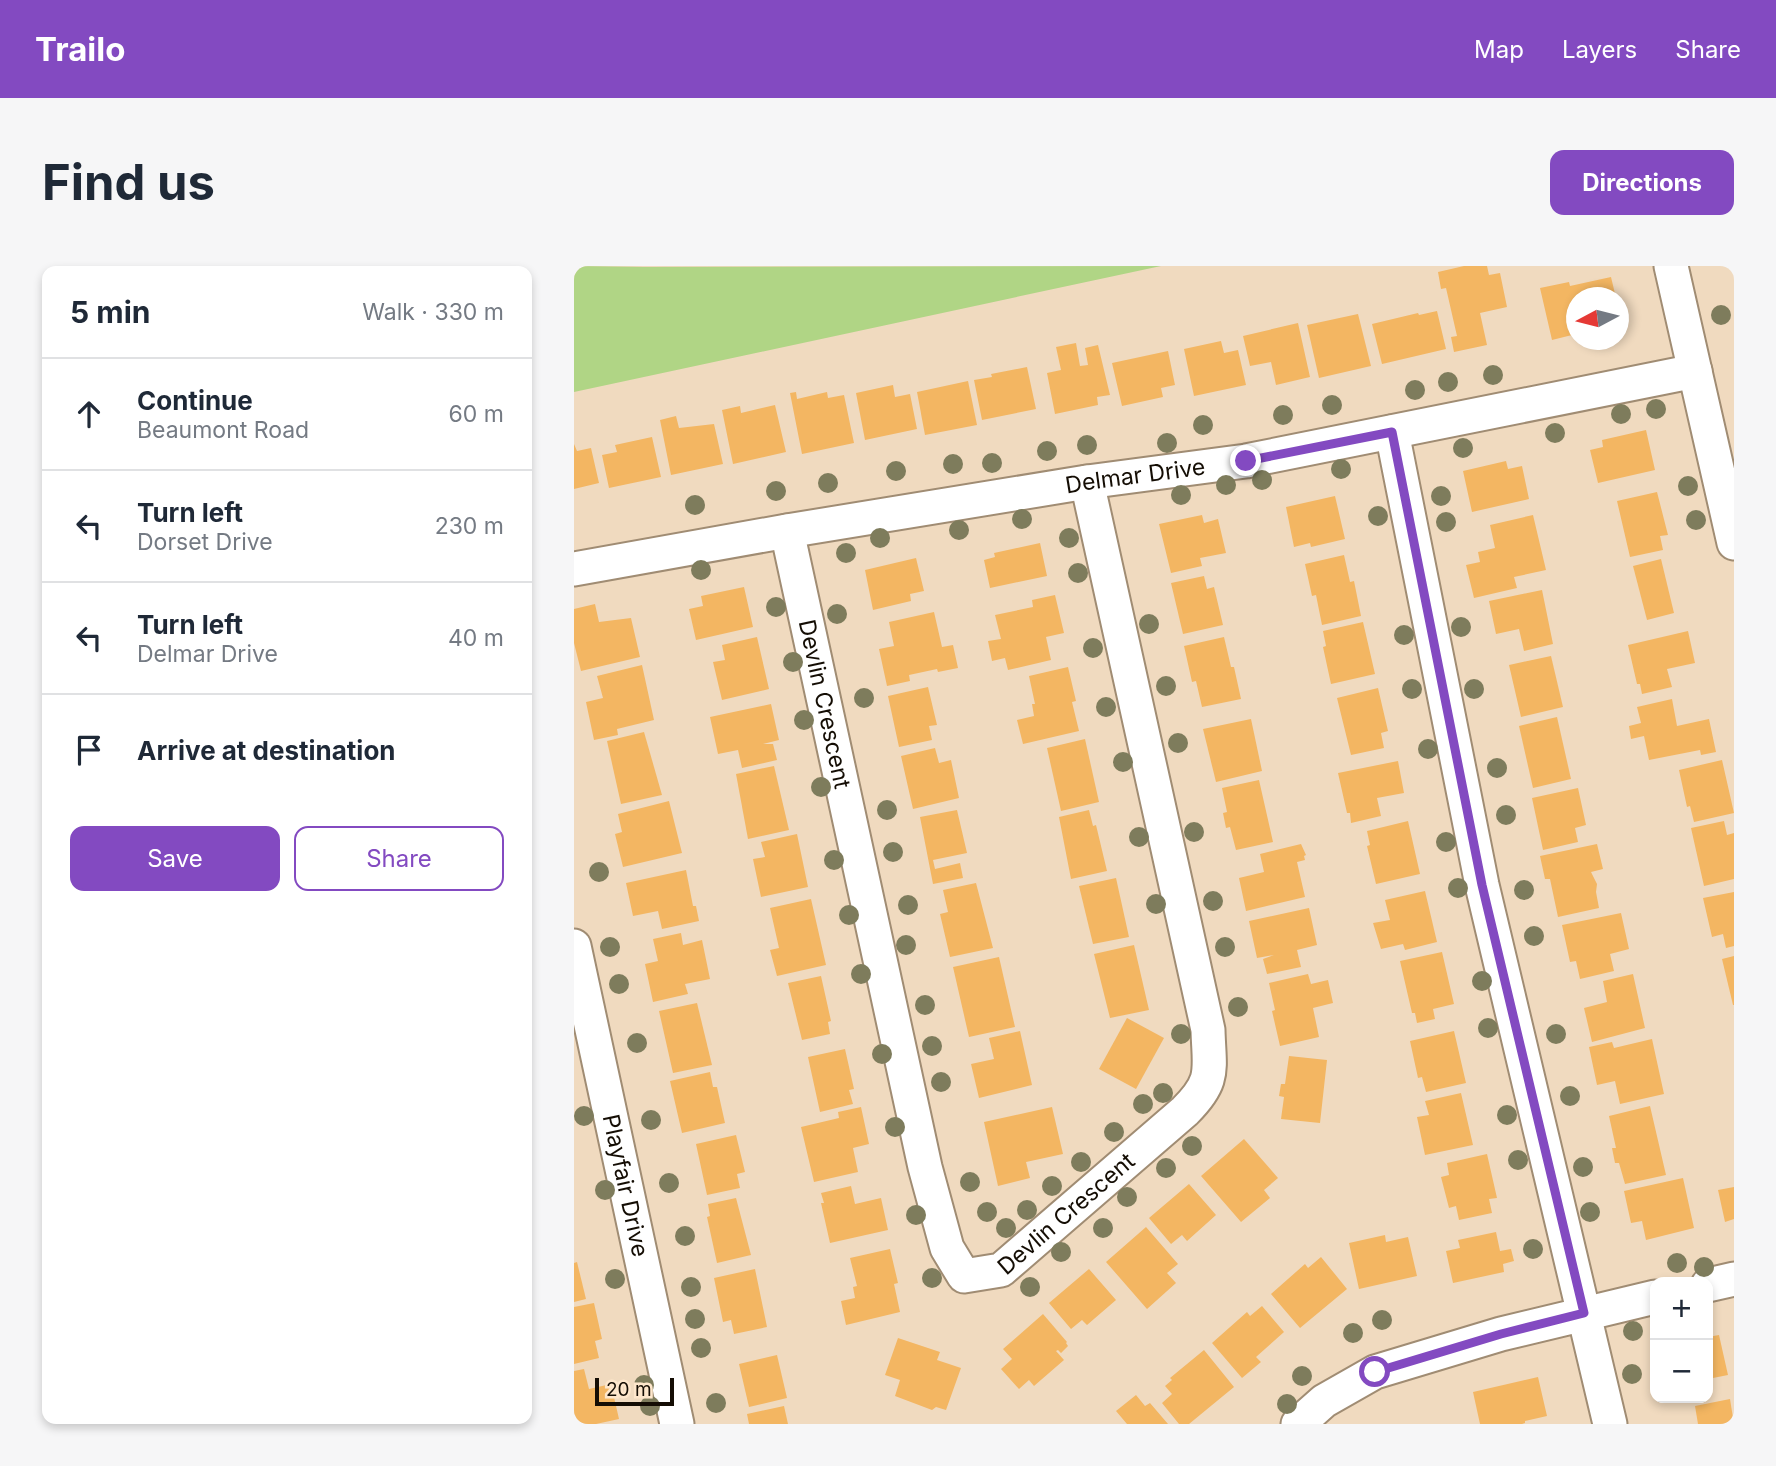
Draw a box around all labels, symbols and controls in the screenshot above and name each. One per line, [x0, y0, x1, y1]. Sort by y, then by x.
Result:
text: Trailo [35, 29, 125, 69]
text: Map [1474, 35, 1524, 64]
text: Layers [1562, 35, 1637, 64]
text: Share [1675, 35, 1741, 64]
button: Directions [1550, 150, 1734, 215]
text: Find us [42, 153, 215, 212]
north arrow [1566, 287, 1629, 350]
text: 5 min [70, 294, 150, 330]
text: Walk · 330 m [362, 298, 504, 326]
text: Continue [137, 385, 253, 416]
icon: ahead [70, 395, 108, 433]
text: 60 m [449, 400, 504, 428]
text: Beaumont Road [137, 416, 309, 444]
route end [1230, 445, 1261, 476]
street label: Delmar Drive [1063, 453, 1207, 499]
text: Turn left [137, 497, 243, 528]
icon: left [70, 507, 108, 545]
text: 230 m [435, 512, 504, 540]
text: Dorset Drive [137, 528, 273, 556]
text: Turn left [137, 609, 243, 640]
street label: Devlin Crescent [793, 617, 857, 792]
icon: left [70, 619, 108, 657]
text: 40 m [448, 624, 504, 652]
text: Delmar Drive [137, 640, 278, 668]
icon: arrive [70, 731, 108, 769]
text: Arrive at destination [137, 735, 396, 766]
button: Save [70, 826, 280, 891]
button: Share [294, 826, 504, 891]
street label: Playfair Drive [597, 1112, 655, 1259]
street label: Devlin Crescent [992, 1147, 1141, 1281]
map controls [1650, 1277, 1713, 1403]
button: + [1650, 1277, 1713, 1340]
button: − [1650, 1340, 1713, 1403]
route start [1359, 1356, 1390, 1387]
scale bar [595, 1375, 674, 1407]
text: 20 m [606, 1378, 652, 1401]

